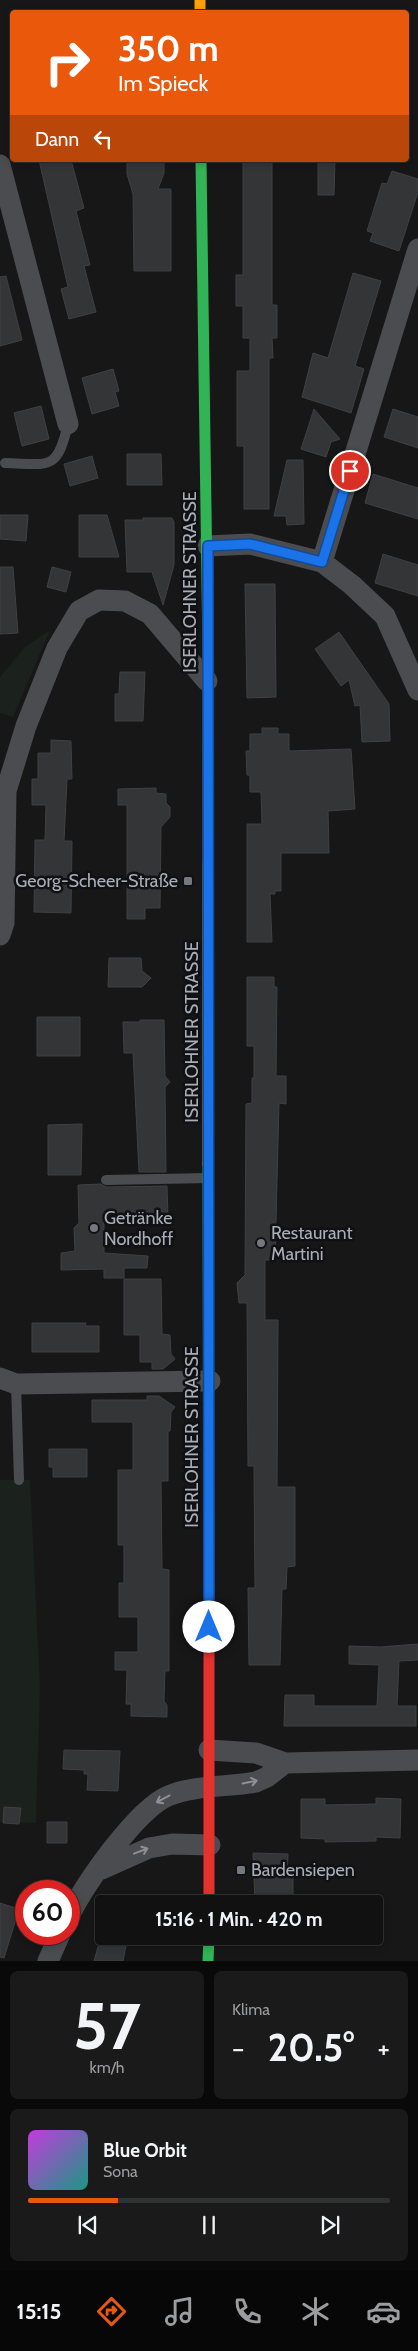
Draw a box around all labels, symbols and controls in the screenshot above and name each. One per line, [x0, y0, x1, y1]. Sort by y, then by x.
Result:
text: 350 m [118, 27, 219, 70]
icon: right [35, 30, 100, 95]
text: Im Spieck [118, 70, 208, 97]
icon: left [89, 125, 117, 153]
text: Dann [35, 128, 79, 151]
pin [329, 450, 371, 492]
icon: arrive [336, 457, 364, 485]
street label: ISERLOHNER STRASSE [179, 491, 201, 673]
place label: Georg-Scheer-Straße [15, 870, 178, 892]
marker: Georg-Scheer-Straße [182, 875, 194, 887]
street label: ISERLOHNER STRASSE [181, 941, 203, 1123]
place label: Getränke Nordhoff [104, 1207, 173, 1250]
marker: Getränke Nordhoff [88, 1222, 100, 1234]
place label: Restaurant Martini [271, 1222, 353, 1265]
marker: Restaurant Martini [255, 1237, 267, 1249]
street label: ISERLOHNER STRASSE [181, 1346, 203, 1528]
position arrow [182, 1600, 234, 1652]
one-way arrow [242, 1777, 258, 1787]
one-way arrow [155, 1794, 170, 1804]
one-way arrow [133, 1846, 148, 1855]
place label: Bardensiepen [251, 1859, 355, 1881]
marker: Bardensiepen [235, 1864, 247, 1876]
speed limit sign: 60 [15, 1880, 80, 1945]
text: 15:16 · 1 Min. · 420 m [155, 1908, 323, 1931]
text: 57 [73, 1986, 141, 2065]
text: Klima [232, 2000, 270, 2019]
text: 20.5° [268, 2024, 354, 2071]
text: − [232, 2031, 244, 2065]
text: + [378, 2031, 390, 2065]
text: km/h [89, 2058, 125, 2077]
text: Blue Orbit [103, 2139, 187, 2162]
text: Sona [103, 2162, 138, 2181]
icon: previous [74, 2211, 102, 2239]
icon: pause [195, 2211, 223, 2239]
icon: next [316, 2211, 344, 2239]
icon: directions [94, 2294, 129, 2329]
icon: music [162, 2294, 197, 2329]
icon: phone [230, 2294, 265, 2329]
icon: climate [298, 2294, 333, 2329]
icon: car [366, 2294, 401, 2329]
text: 15:15 [17, 2298, 61, 2325]

